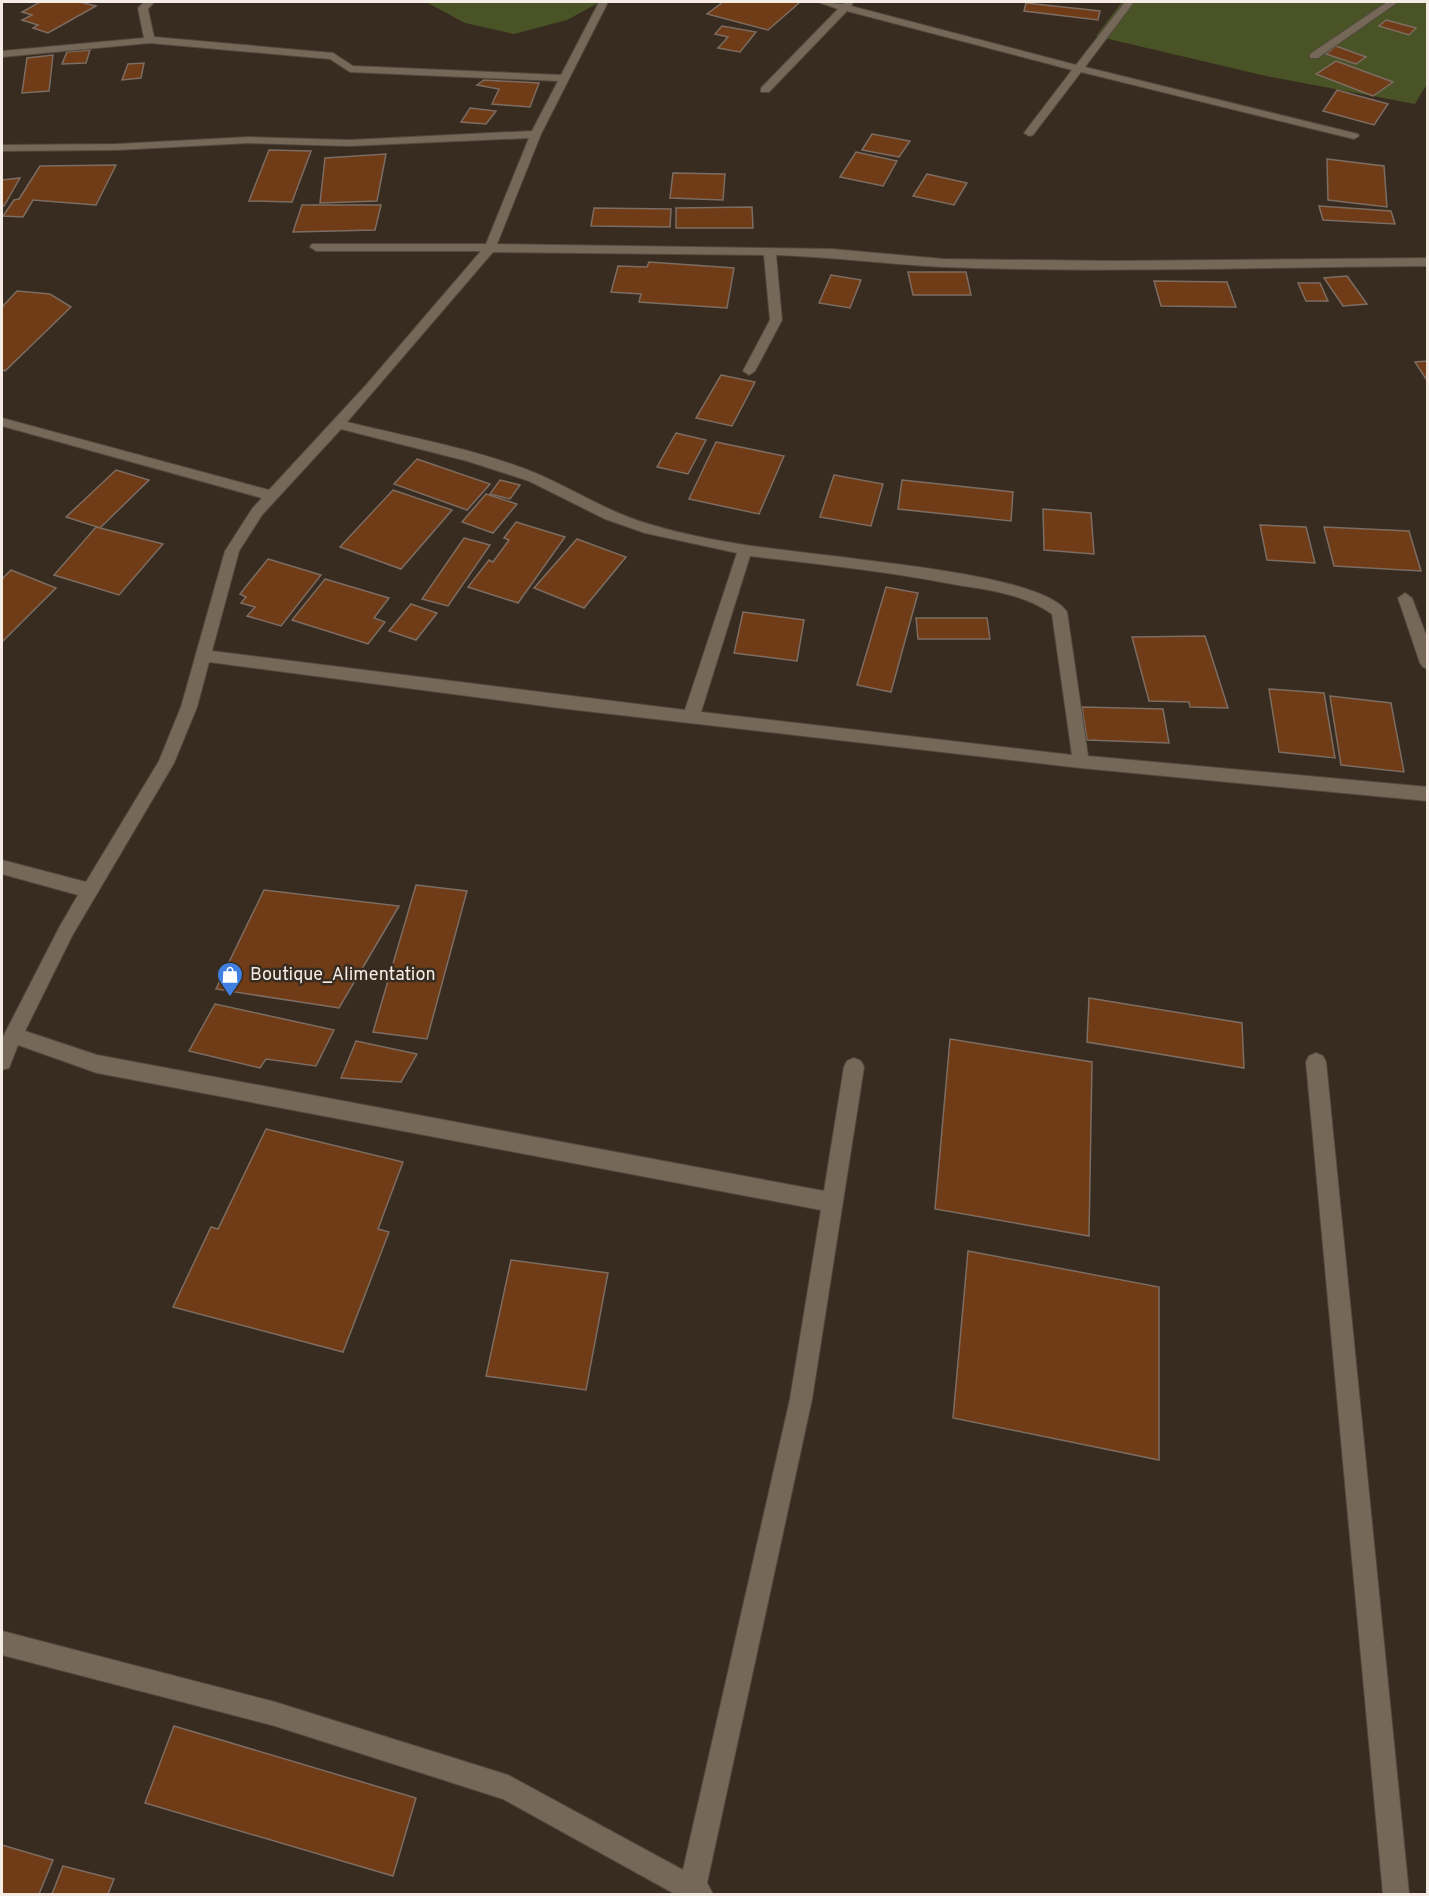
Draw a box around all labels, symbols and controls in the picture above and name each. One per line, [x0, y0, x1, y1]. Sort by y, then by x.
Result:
shop icon: Boutique_Alimentation [215, 960, 245, 998]
place label: Boutique_Alimentation [250, 964, 436, 987]

